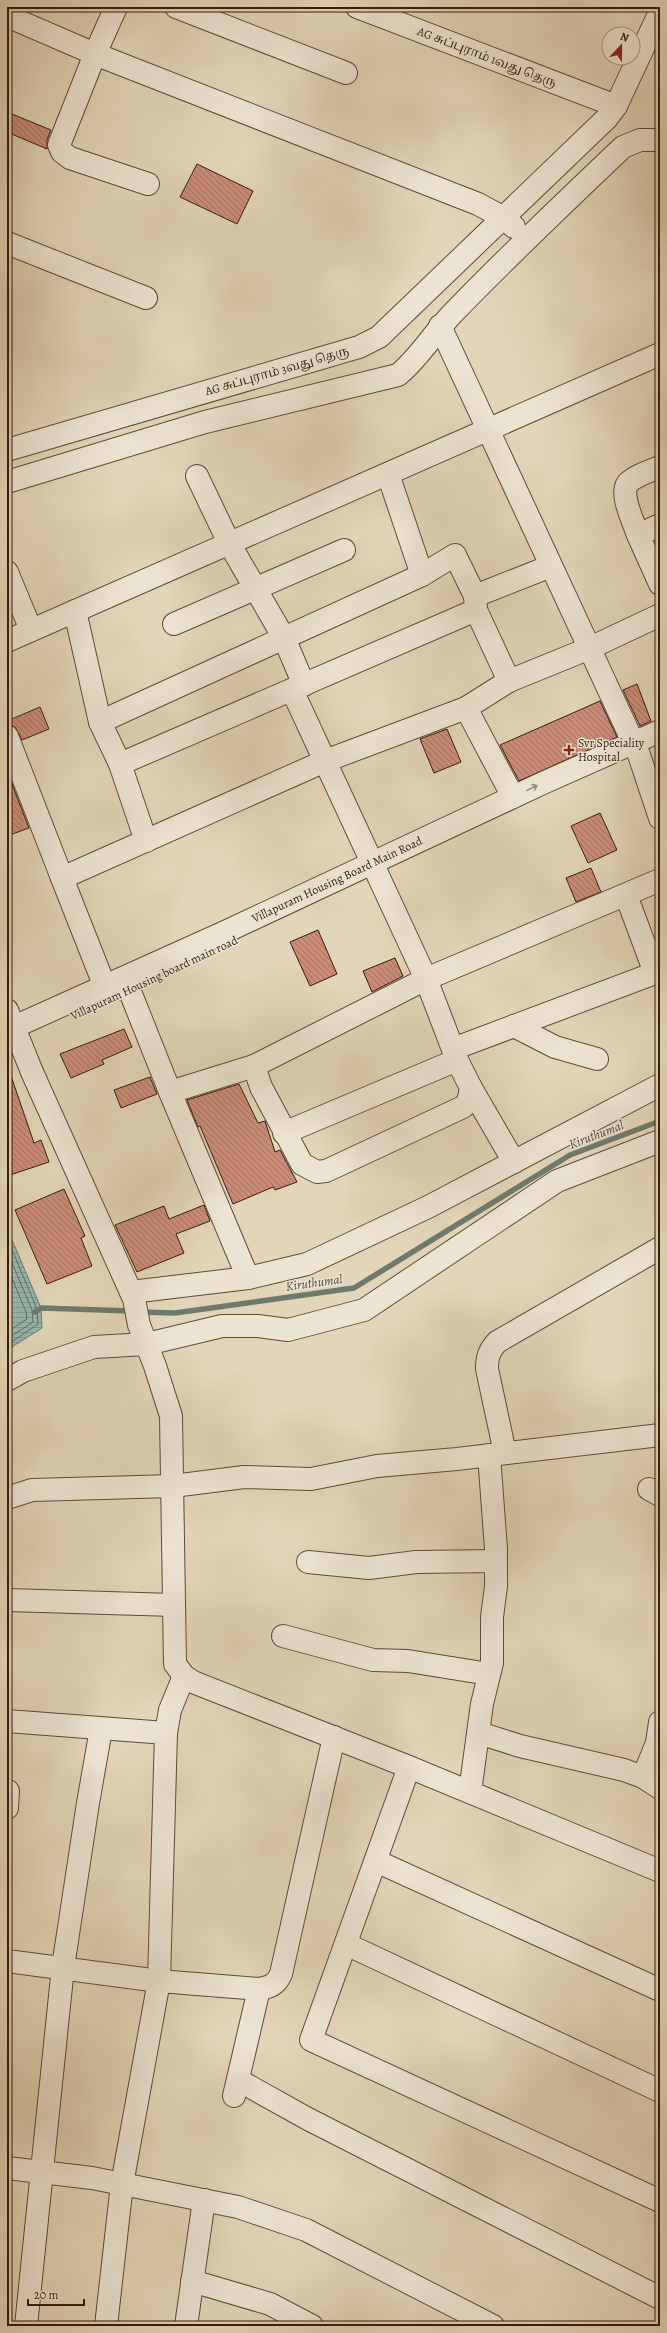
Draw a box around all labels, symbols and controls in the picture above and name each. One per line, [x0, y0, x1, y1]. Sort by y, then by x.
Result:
street label: AG சுப்புராம் 1வது தெரு [414, 23, 559, 92]
north arrow [601, 26, 641, 66]
text: N [618, 29, 631, 46]
street label: AG சுப்புராம் 3வது தெரு [202, 343, 351, 400]
place label: Svr Speciality Hospital [578, 735, 645, 765]
marker: Svr Speciality Hospital [563, 744, 575, 756]
one-way arrow [526, 784, 538, 791]
street label: Villapuram Housing Board Main Road [248, 833, 425, 927]
street label: Villapuram Housing board main road [67, 932, 241, 1024]
water label: Kiruthumal [566, 1116, 627, 1153]
water label: Kiruthumal [285, 1270, 344, 1295]
scale bar [28, 2281, 84, 2307]
text: 20 m [34, 2287, 58, 2303]

